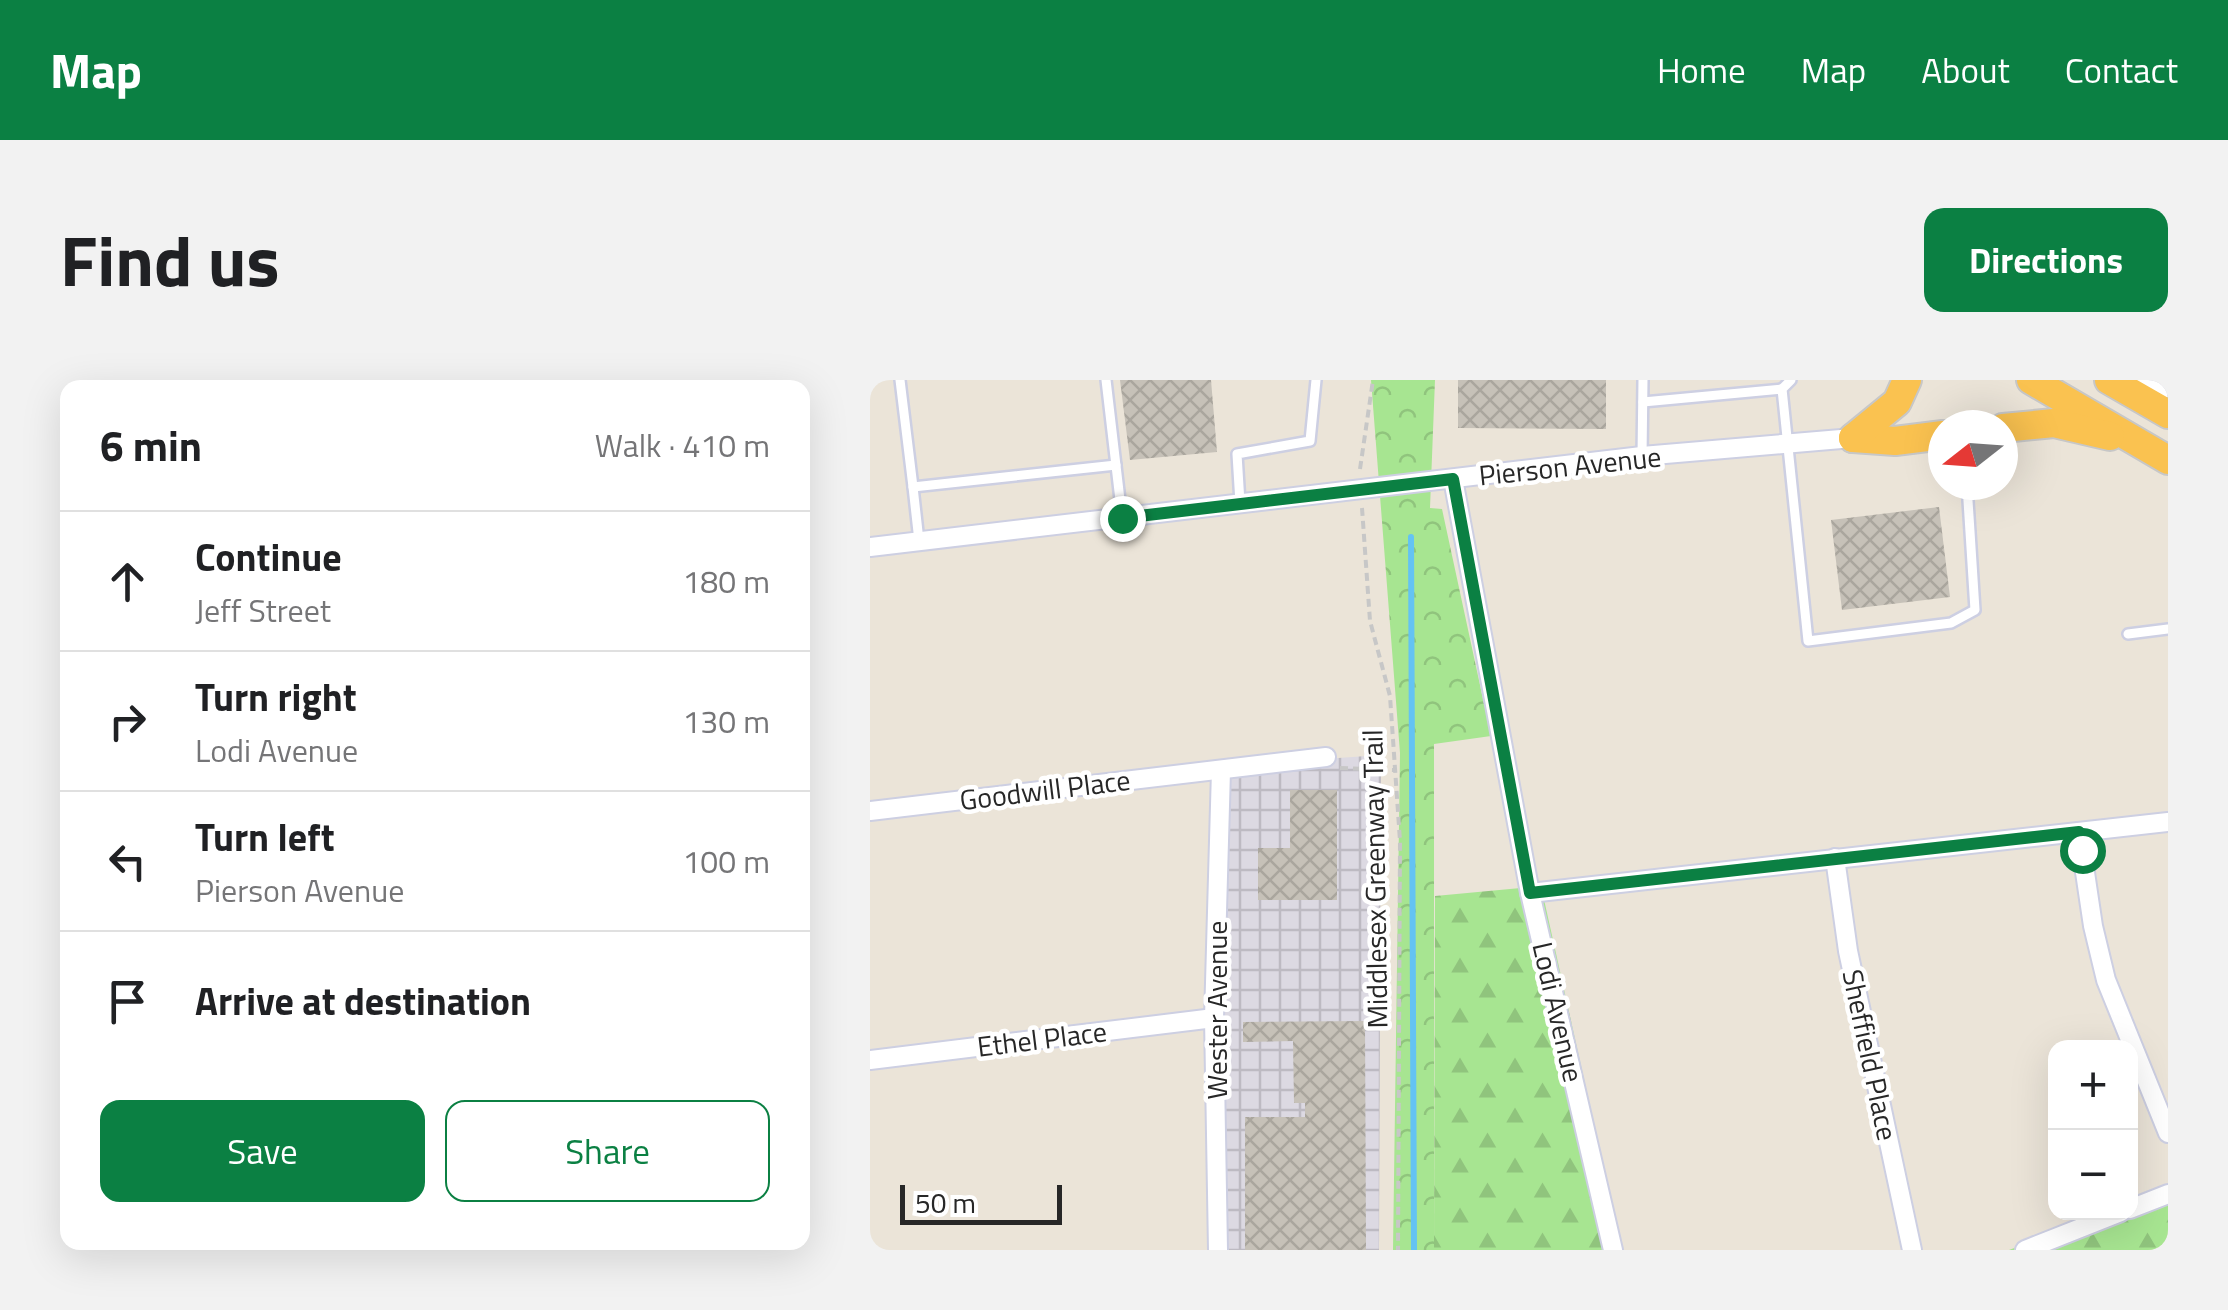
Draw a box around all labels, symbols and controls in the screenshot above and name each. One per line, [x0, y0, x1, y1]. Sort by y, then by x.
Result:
text: Map [50, 34, 142, 107]
text: Home [1657, 43, 1746, 97]
text: Map [1801, 43, 1866, 97]
text: About [1921, 43, 2010, 97]
text: Contact [2065, 43, 2178, 97]
text: Find us [60, 207, 280, 313]
button: Directions [1924, 208, 2168, 312]
north arrow [1928, 410, 2018, 500]
text: 6 min [100, 413, 202, 477]
text: Walk · 410 m [595, 421, 770, 469]
street label: Pierson Avenue [1477, 435, 1663, 496]
route end [1100, 496, 1146, 542]
text: Continue [195, 528, 342, 586]
icon: ahead [100, 554, 155, 609]
text: 180 m [682, 557, 770, 605]
text: Jeff Street [195, 586, 331, 634]
text: Turn right [195, 668, 357, 726]
icon: right [100, 694, 155, 749]
text: 130 m [682, 697, 770, 745]
text: Lodi Avenue [195, 726, 358, 774]
street label: Middlesex Greenway Trail [1350, 729, 1399, 1029]
street label: Goodwill Place [957, 758, 1133, 821]
text: Turn left [195, 808, 335, 866]
route start [2060, 828, 2106, 874]
icon: left [100, 834, 155, 889]
text: 100 m [682, 837, 770, 885]
text: Pierson Avenue [195, 866, 404, 914]
street label: Wester Avenue [1195, 921, 1238, 1099]
street label: Lodi Avenue [1521, 938, 1595, 1086]
street label: Sheffield Place [1831, 965, 1910, 1144]
text: Arrive at destination [195, 972, 531, 1030]
icon: arrive [100, 974, 155, 1029]
street label: Ethel Place [975, 1009, 1109, 1068]
map controls [2048, 1040, 2138, 1220]
button: + [2048, 1040, 2138, 1130]
button: Save [100, 1100, 425, 1202]
button: Share [445, 1100, 770, 1202]
button: − [2048, 1130, 2138, 1220]
scale bar [900, 1180, 1062, 1224]
text: 50 m [915, 1181, 976, 1224]

